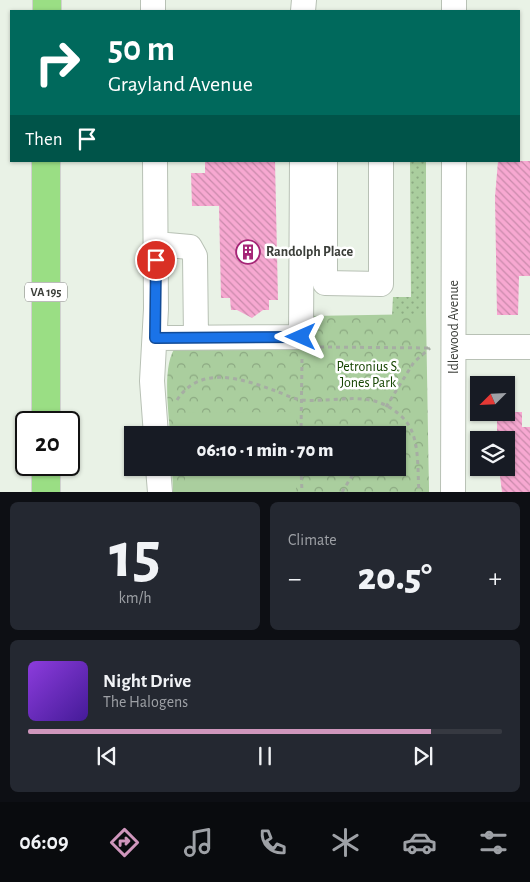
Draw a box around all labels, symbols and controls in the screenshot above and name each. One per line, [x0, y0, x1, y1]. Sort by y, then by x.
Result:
icon: right [25, 30, 90, 95]
text: 50 m [108, 32, 175, 67]
text: Grayland Avenue [108, 73, 253, 95]
icon: arrive [73, 125, 101, 153]
text: Then [25, 130, 63, 149]
pin [135, 239, 177, 281]
building icon: Randolph Place [235, 239, 261, 265]
place label: Randolph Place [266, 245, 353, 259]
icon: arrive [142, 246, 170, 274]
street label: Idlewood Avenue [447, 280, 461, 374]
road number: VA 195 [25, 282, 67, 302]
position arrow [274, 310, 326, 362]
park label: Petronius S. Jones Park [336, 360, 400, 390]
north arrow [470, 376, 515, 421]
map controls [470, 376, 515, 476]
speed limit sign: 20 [15, 411, 80, 476]
button: layers [470, 431, 515, 476]
text: 06:10 · 1 min · 70 m [197, 441, 333, 460]
text: 15 [109, 524, 161, 589]
text: Climate [288, 532, 337, 548]
text: 20.5° [358, 559, 432, 597]
text: − [288, 565, 301, 593]
text: + [489, 565, 502, 593]
text: km/h [118, 590, 152, 606]
text: Night Drive [103, 672, 191, 691]
text: The Halogens [103, 694, 188, 710]
icon: previous [93, 742, 121, 770]
icon: pause [251, 742, 279, 770]
icon: next [409, 742, 437, 770]
icon: directions [107, 825, 142, 860]
icon: music [181, 825, 216, 860]
icon: phone [255, 825, 290, 860]
icon: climate [328, 825, 363, 860]
icon: car [402, 825, 437, 860]
icon: filters [476, 825, 511, 860]
text: 06:09 [19, 831, 69, 853]

